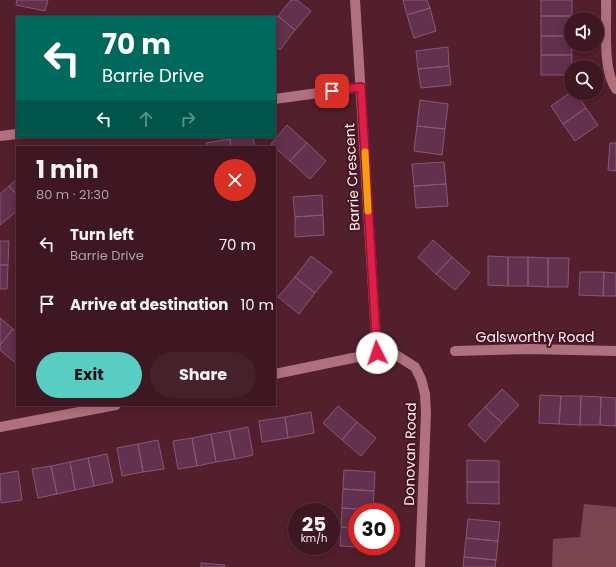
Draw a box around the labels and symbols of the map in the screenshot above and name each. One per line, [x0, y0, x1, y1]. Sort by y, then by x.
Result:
pin [315, 74, 349, 108]
street label: Barrie Crescent [339, 123, 365, 231]
street label: Galsworthy Road [476, 327, 594, 347]
position arrow [356, 332, 398, 374]
street label: Donovan Road [399, 402, 421, 506]
speed limit sign: 30 [348, 503, 400, 555]

